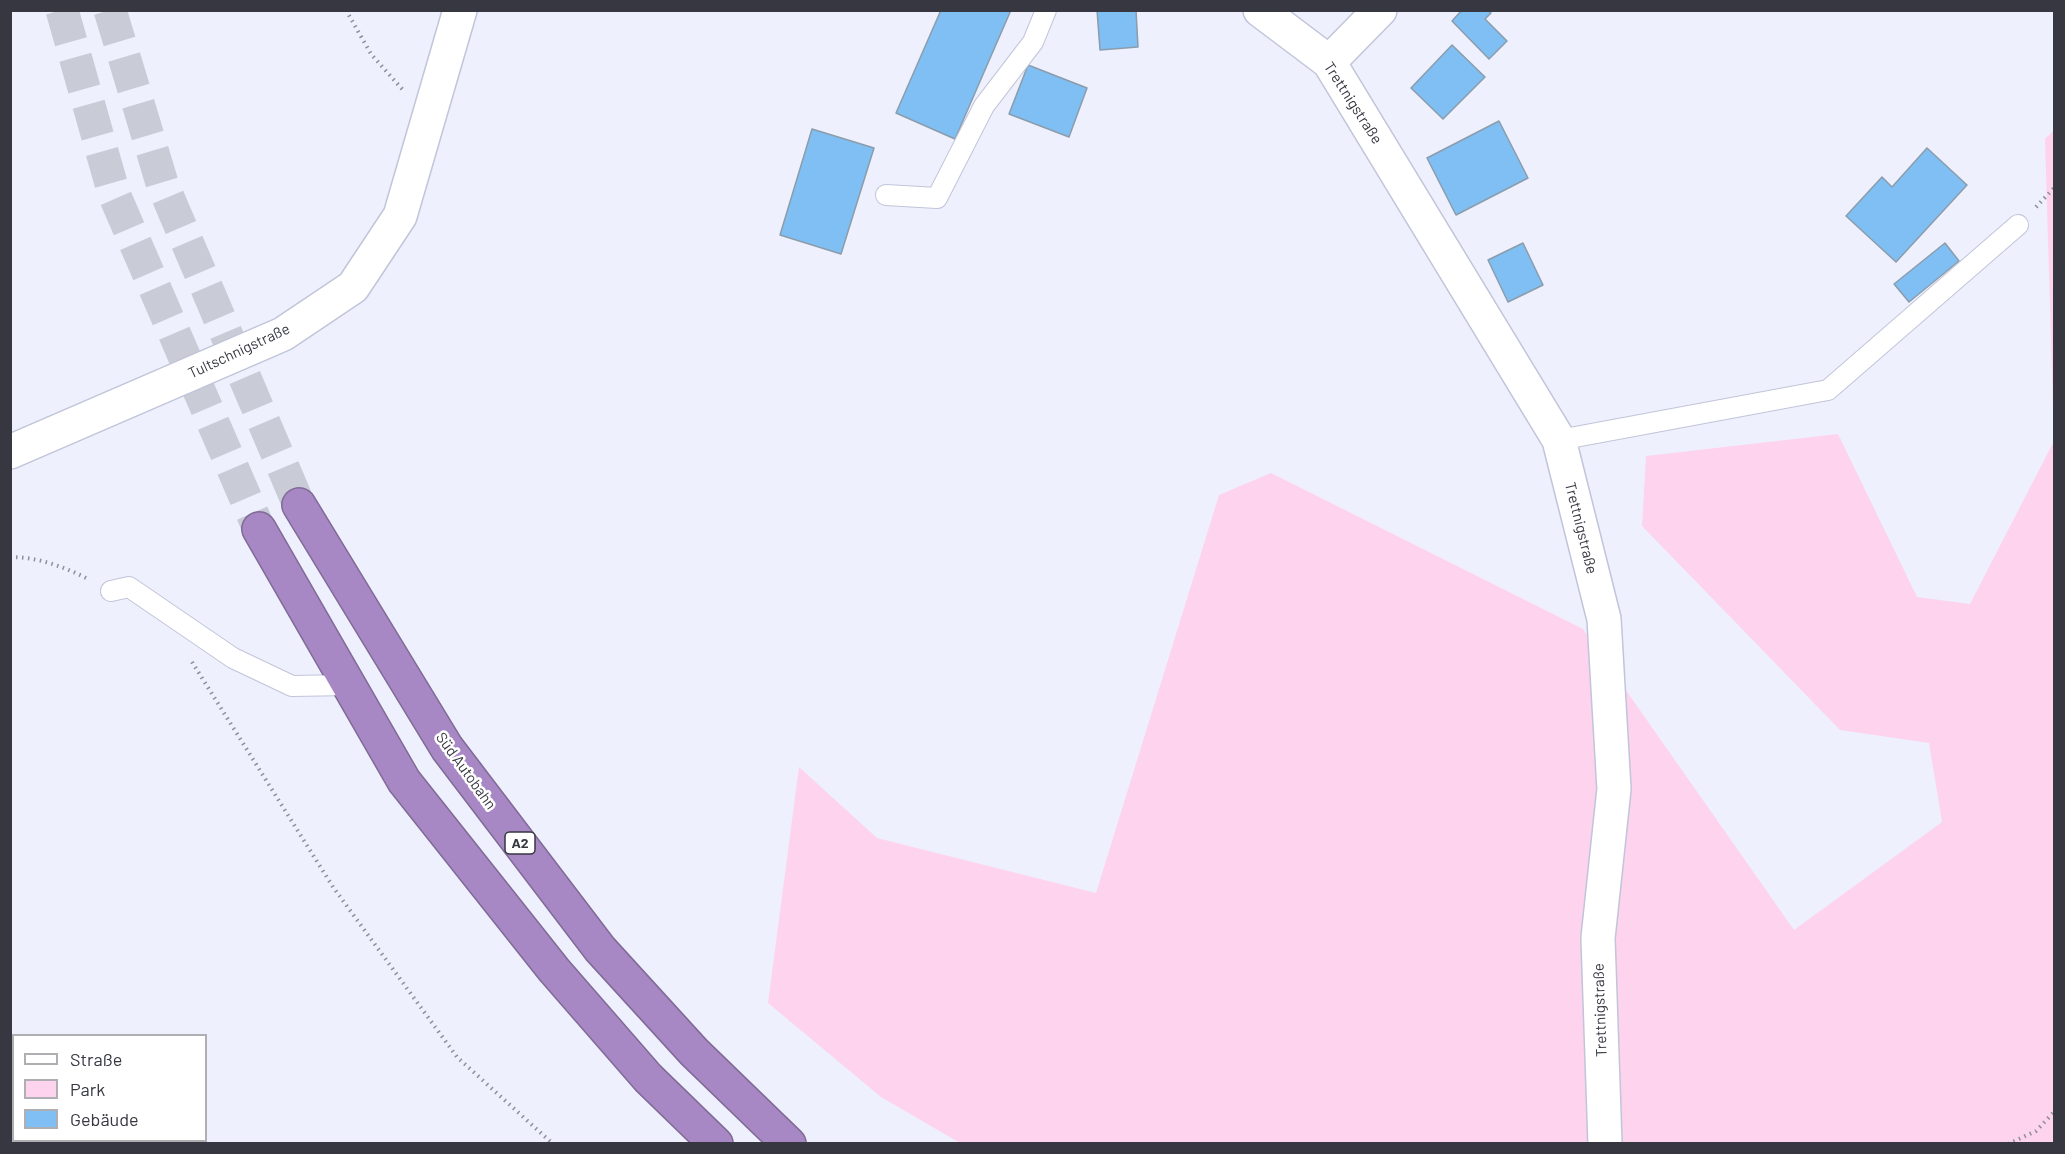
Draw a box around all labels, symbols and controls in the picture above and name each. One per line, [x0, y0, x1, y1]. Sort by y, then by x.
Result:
street label: Trettnigstraße [1320, 59, 1386, 147]
street label: Tultschnigstraße [185, 320, 293, 382]
street label: Trettnigstraße [1561, 480, 1601, 576]
street label: Süd Autobahn [432, 729, 500, 813]
road number: A2 [505, 832, 535, 854]
street label: Trettnigstraße [1589, 963, 1611, 1057]
legend [12, 1034, 207, 1142]
text: Straße [70, 1048, 122, 1070]
text: Park [70, 1078, 105, 1100]
text: Gebäude [70, 1108, 139, 1130]

